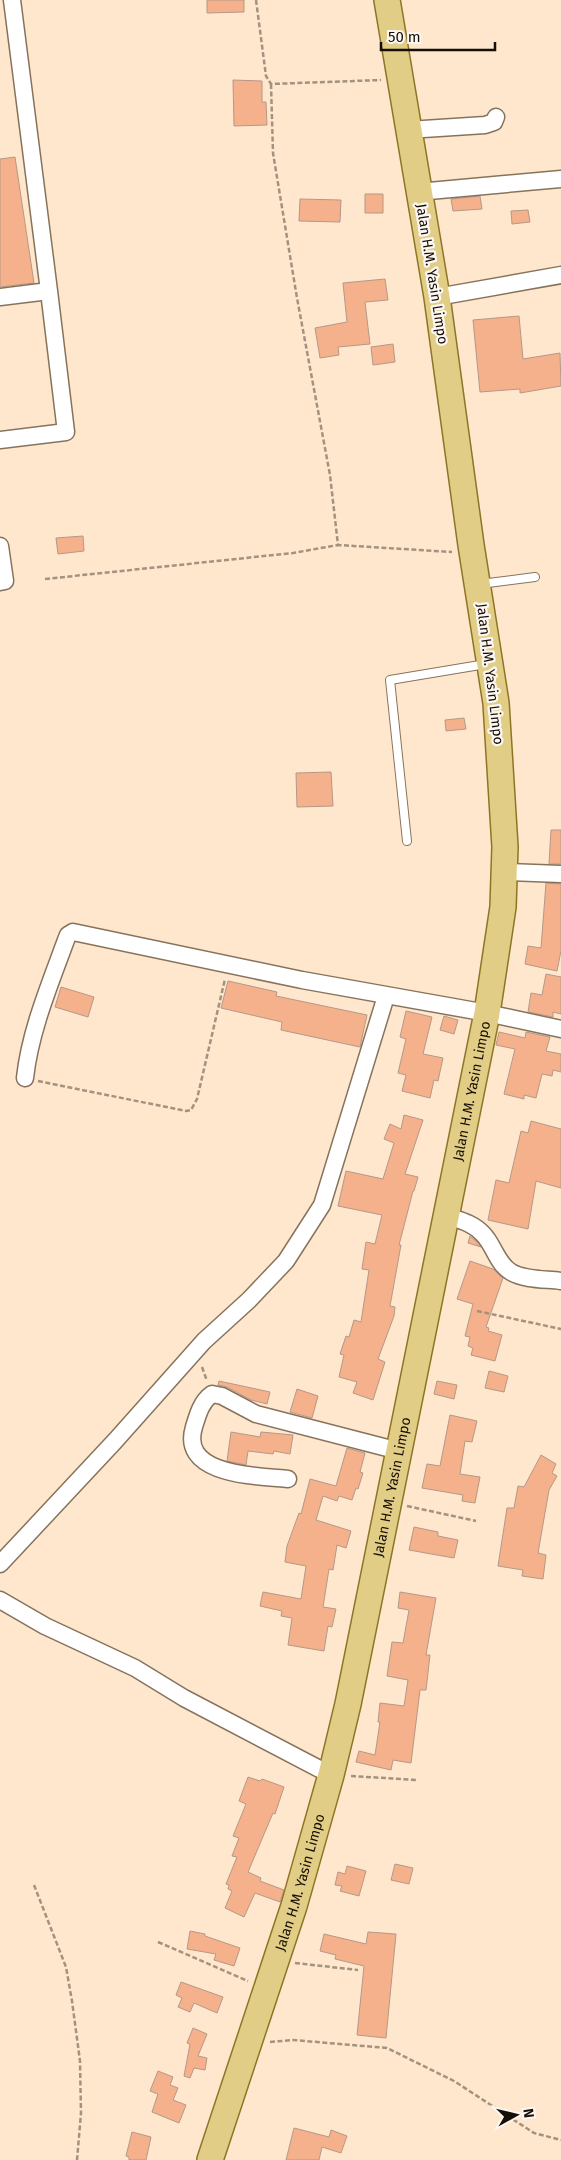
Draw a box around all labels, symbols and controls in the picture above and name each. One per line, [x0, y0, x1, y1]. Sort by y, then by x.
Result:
scale bar [381, 20, 495, 52]
text: 50 m [388, 28, 421, 46]
street label: Jalan H.M. Yasin Limpo [412, 203, 452, 345]
street label: Jalan H.M. Yasin Limpo [473, 602, 507, 746]
street label: Jalan H.M. Yasin Limpo [449, 1020, 494, 1162]
street label: Jalan H.M. Yasin Limpo [369, 1416, 414, 1558]
street label: Jalan H.M. Yasin Limpo [271, 1812, 328, 1953]
north arrow [491, 2090, 541, 2140]
text: N [519, 2107, 537, 2119]

